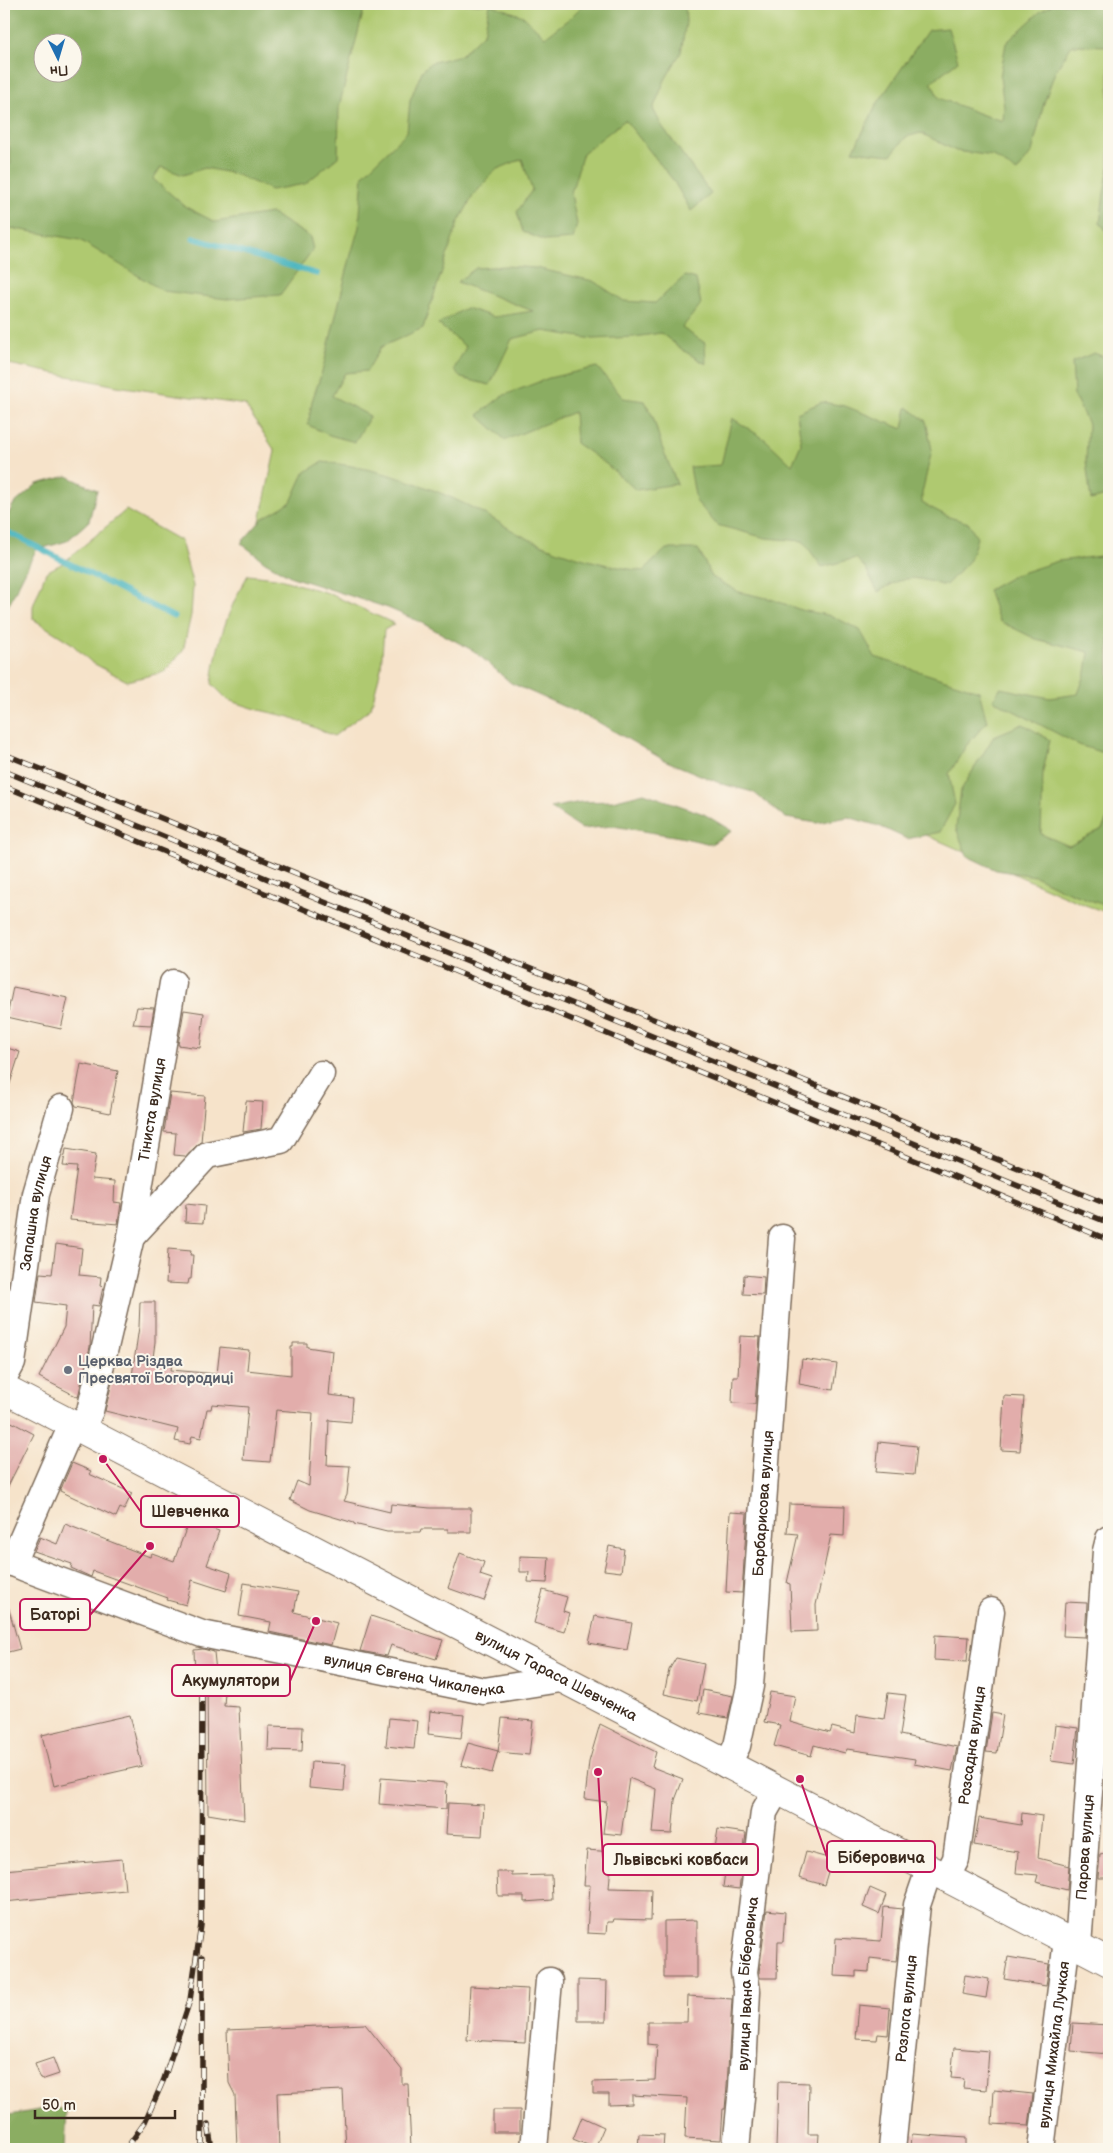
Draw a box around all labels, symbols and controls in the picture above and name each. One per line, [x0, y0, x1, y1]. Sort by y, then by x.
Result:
north arrow [32, 32, 82, 82]
text: Пн [49, 61, 69, 80]
street label: Тіниста вулиця [134, 1056, 170, 1163]
street label: Запашна вулиця [16, 1153, 56, 1272]
place label: Церква Різдва Пресвятої Богородиці [78, 1352, 234, 1388]
marker: Церква Різдва Пресвятої Богородиці [62, 1364, 74, 1376]
street label: Барбарисова вулиця [748, 1430, 778, 1577]
callout: Шевченка [141, 1496, 239, 1527]
text: Шевченка [151, 1503, 230, 1522]
callout: Баторі [20, 1599, 90, 1630]
text: Баторі [30, 1606, 80, 1625]
street label: вулиця Тараса Шевченка [472, 1625, 641, 1725]
street label: вулиця Євгена Чикаленка [322, 1649, 506, 1701]
callout: Акумулятори [172, 1665, 290, 1696]
text: Акумулятори [181, 1672, 280, 1691]
street label: Розсадна вулиця [954, 1685, 990, 1806]
street label: Парова вулиця [1072, 1794, 1098, 1901]
callout: Біберовича [827, 1841, 935, 1872]
callout: Львівські ковбаси [603, 1844, 758, 1875]
text: Біберовича [837, 1849, 926, 1868]
text: Львівські ковбаси [612, 1851, 749, 1870]
street label: вулиця Івана Біберовича [733, 1895, 763, 2071]
street label: Розлога вулиця [891, 1954, 921, 2063]
street label: вулиця Михайла Лучкая [1034, 1960, 1074, 2130]
scale bar [35, 2088, 175, 2120]
text: 50 m [42, 2096, 76, 2115]

